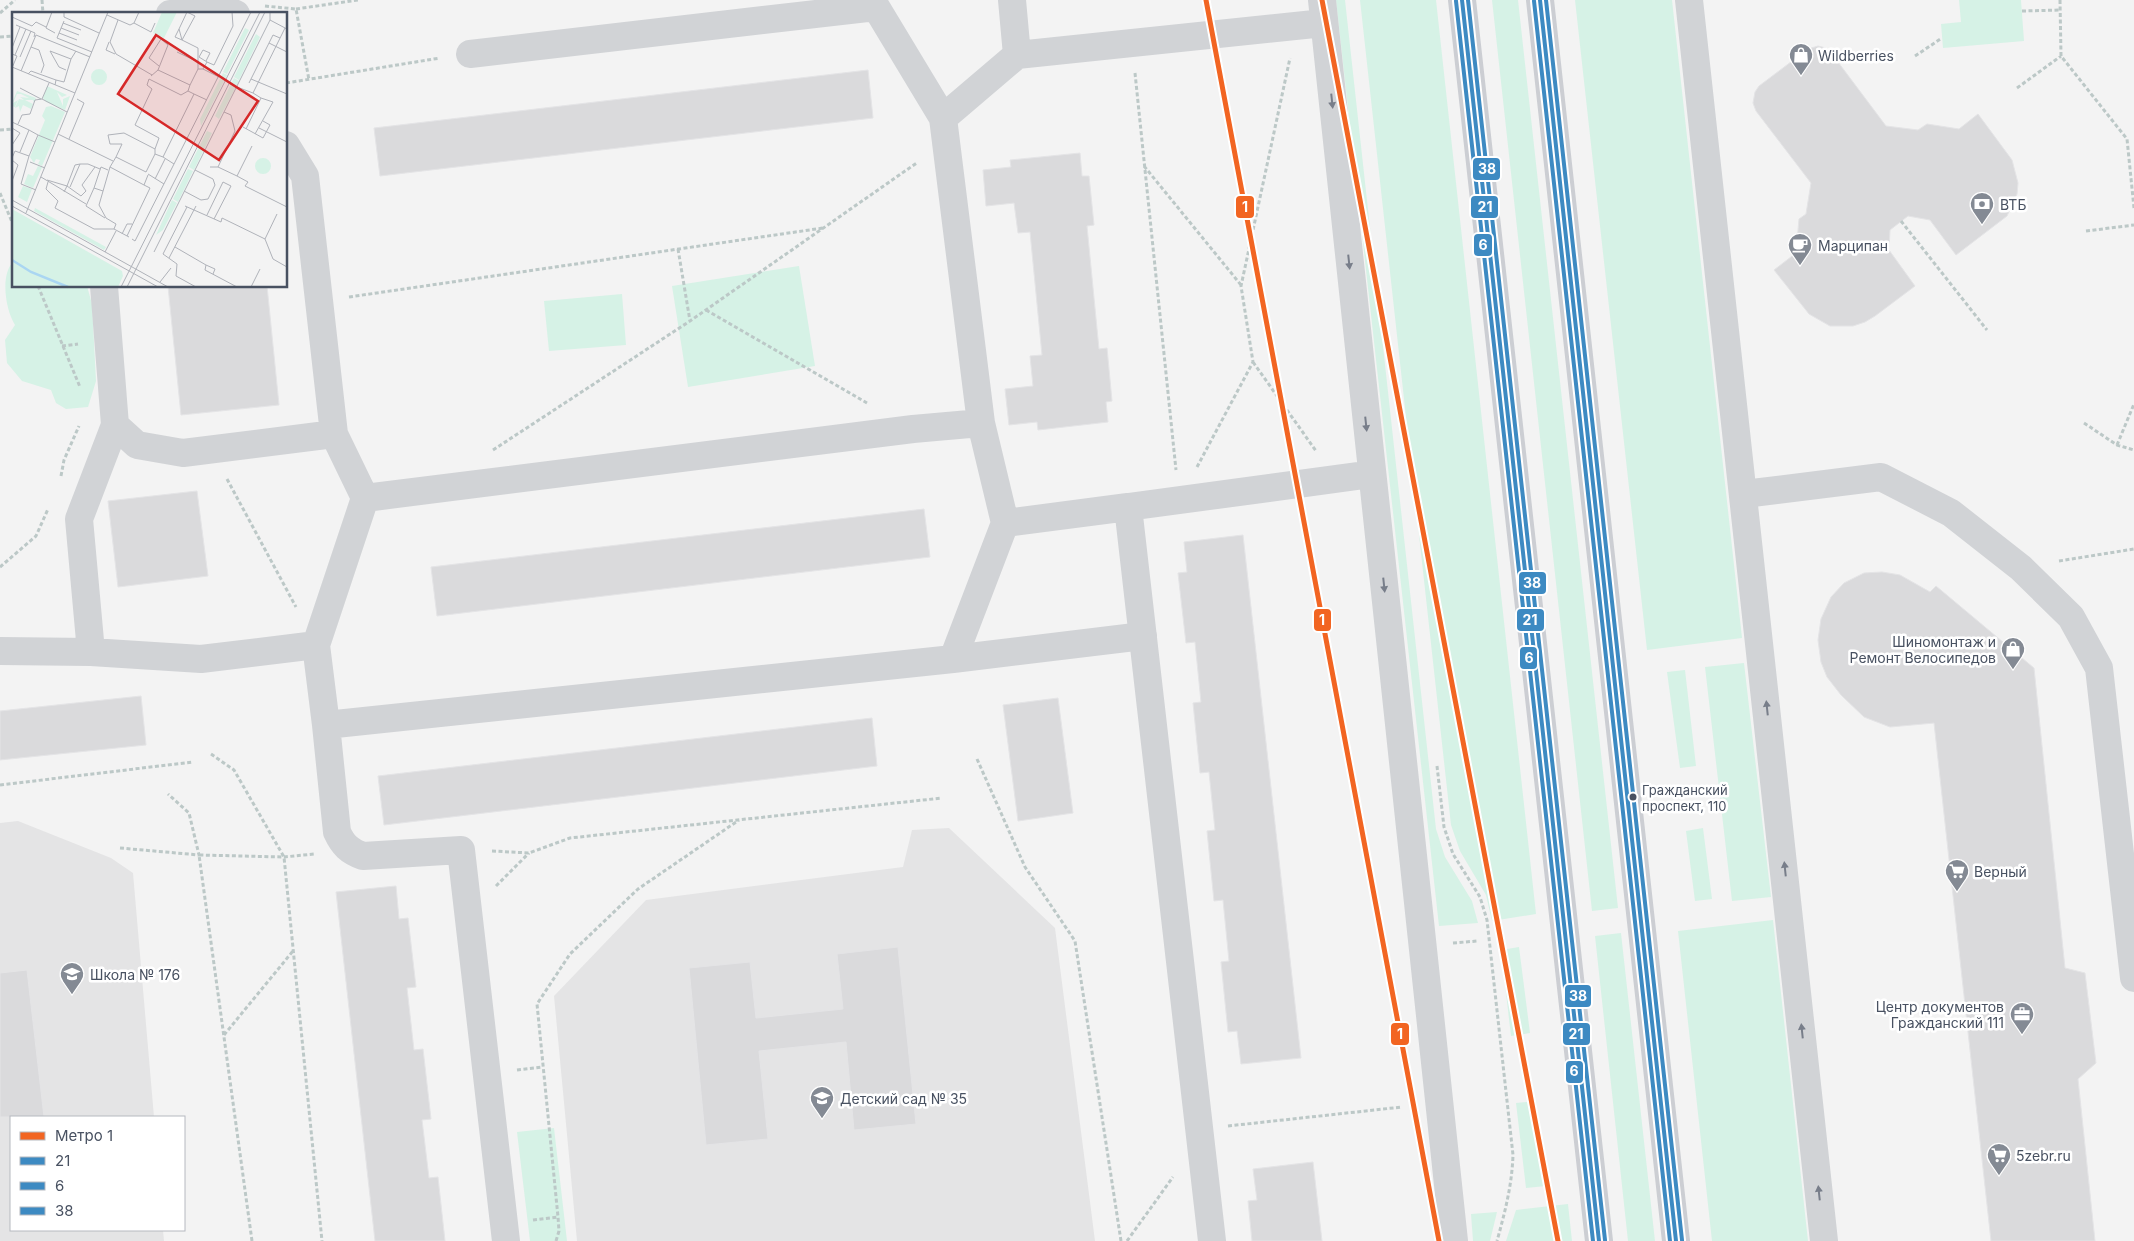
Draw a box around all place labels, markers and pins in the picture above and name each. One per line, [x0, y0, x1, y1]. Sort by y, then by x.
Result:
shop icon: Wildberries [1788, 42, 1814, 76]
place label: Wildberries [1818, 47, 1894, 64]
bank icon: ВТБ [1969, 191, 1995, 225]
place label: ВТБ [2000, 196, 2026, 213]
cafe icon: Марципан [1787, 232, 1813, 266]
place label: Марципан [1818, 237, 1888, 254]
place label: Шиномонтаж и Ремонт Велосипедов [1850, 633, 1996, 666]
shop icon: Шиномонтаж и Ремонт Велосипедов [2000, 636, 2026, 670]
place label: Гражданский проспект, 110 [1642, 782, 1728, 814]
marker: Гражданский проспект, 110 [1628, 792, 1638, 802]
supermarket icon: Верный [1944, 858, 1970, 892]
place label: Верный [1974, 863, 2027, 880]
school or university icon: Школа № 176 [59, 961, 85, 995]
place label: Школа № 176 [90, 966, 180, 983]
place label: Центр документов Гражданский 111 [1876, 998, 2004, 1031]
office icon: Центр документов Гражданский 111 [2009, 1001, 2035, 1035]
school or university icon: Детский сад № 35 [809, 1085, 835, 1119]
place label: Детский сад № 35 [840, 1090, 967, 1107]
supermarket icon: 5zebr.ru [1986, 1142, 2012, 1176]
place label: 5zebr.ru [2016, 1147, 2071, 1164]

